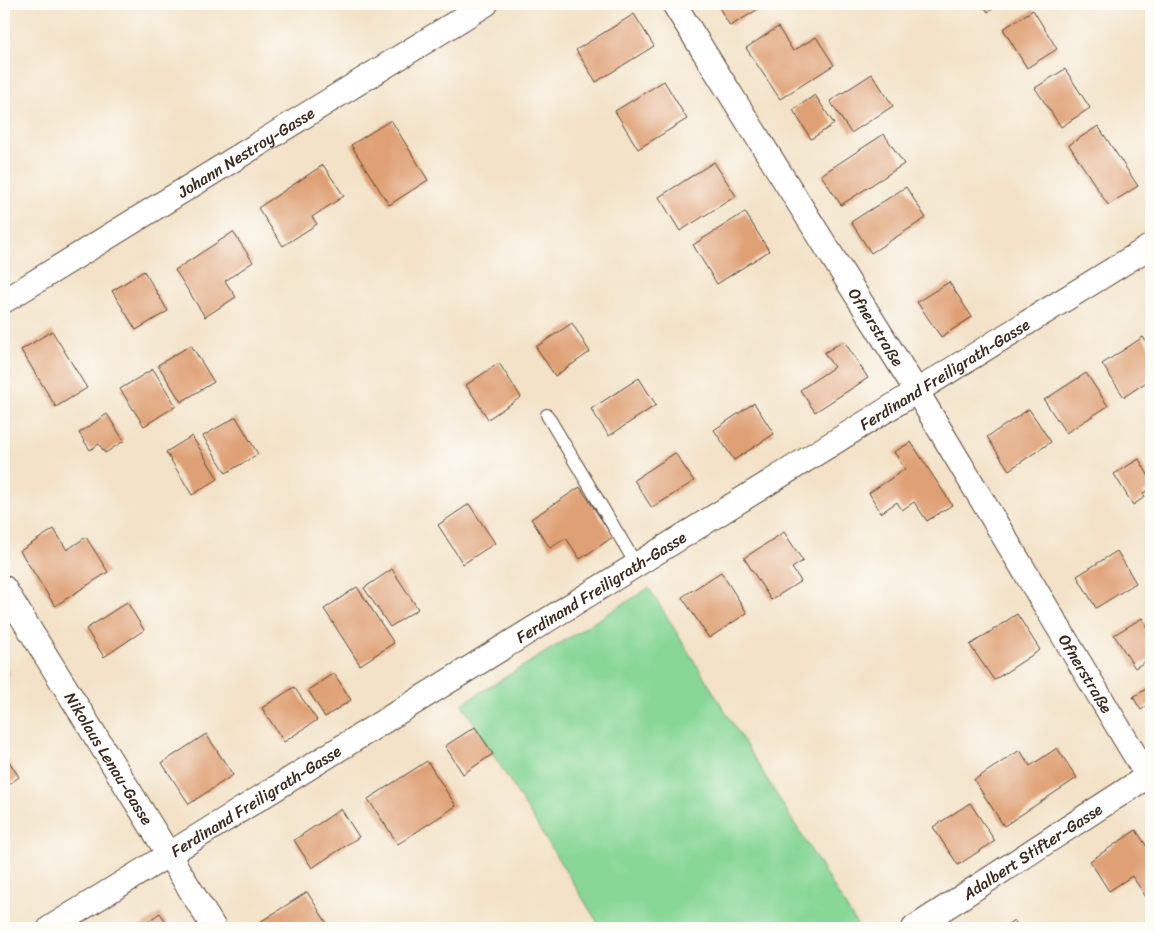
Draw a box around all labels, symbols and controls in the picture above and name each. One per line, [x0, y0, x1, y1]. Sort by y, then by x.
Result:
street label: Johann Nestroy-Gasse [171, 98, 320, 206]
street label: Ofnerstraße [841, 282, 912, 372]
street label: Ferdinand Freiligrath-Gasse [853, 310, 1036, 438]
street label: Ferdinand Freiligrath-Gasse [510, 523, 692, 651]
street label: Ofnerstraße [1051, 628, 1121, 719]
street label: Nikolaus Lenau-Gasse [57, 686, 162, 831]
street label: Ferdinand Freiligrath-Gasse [165, 736, 347, 865]
street label: Adalbert Stifter-Gasse [955, 795, 1108, 908]

